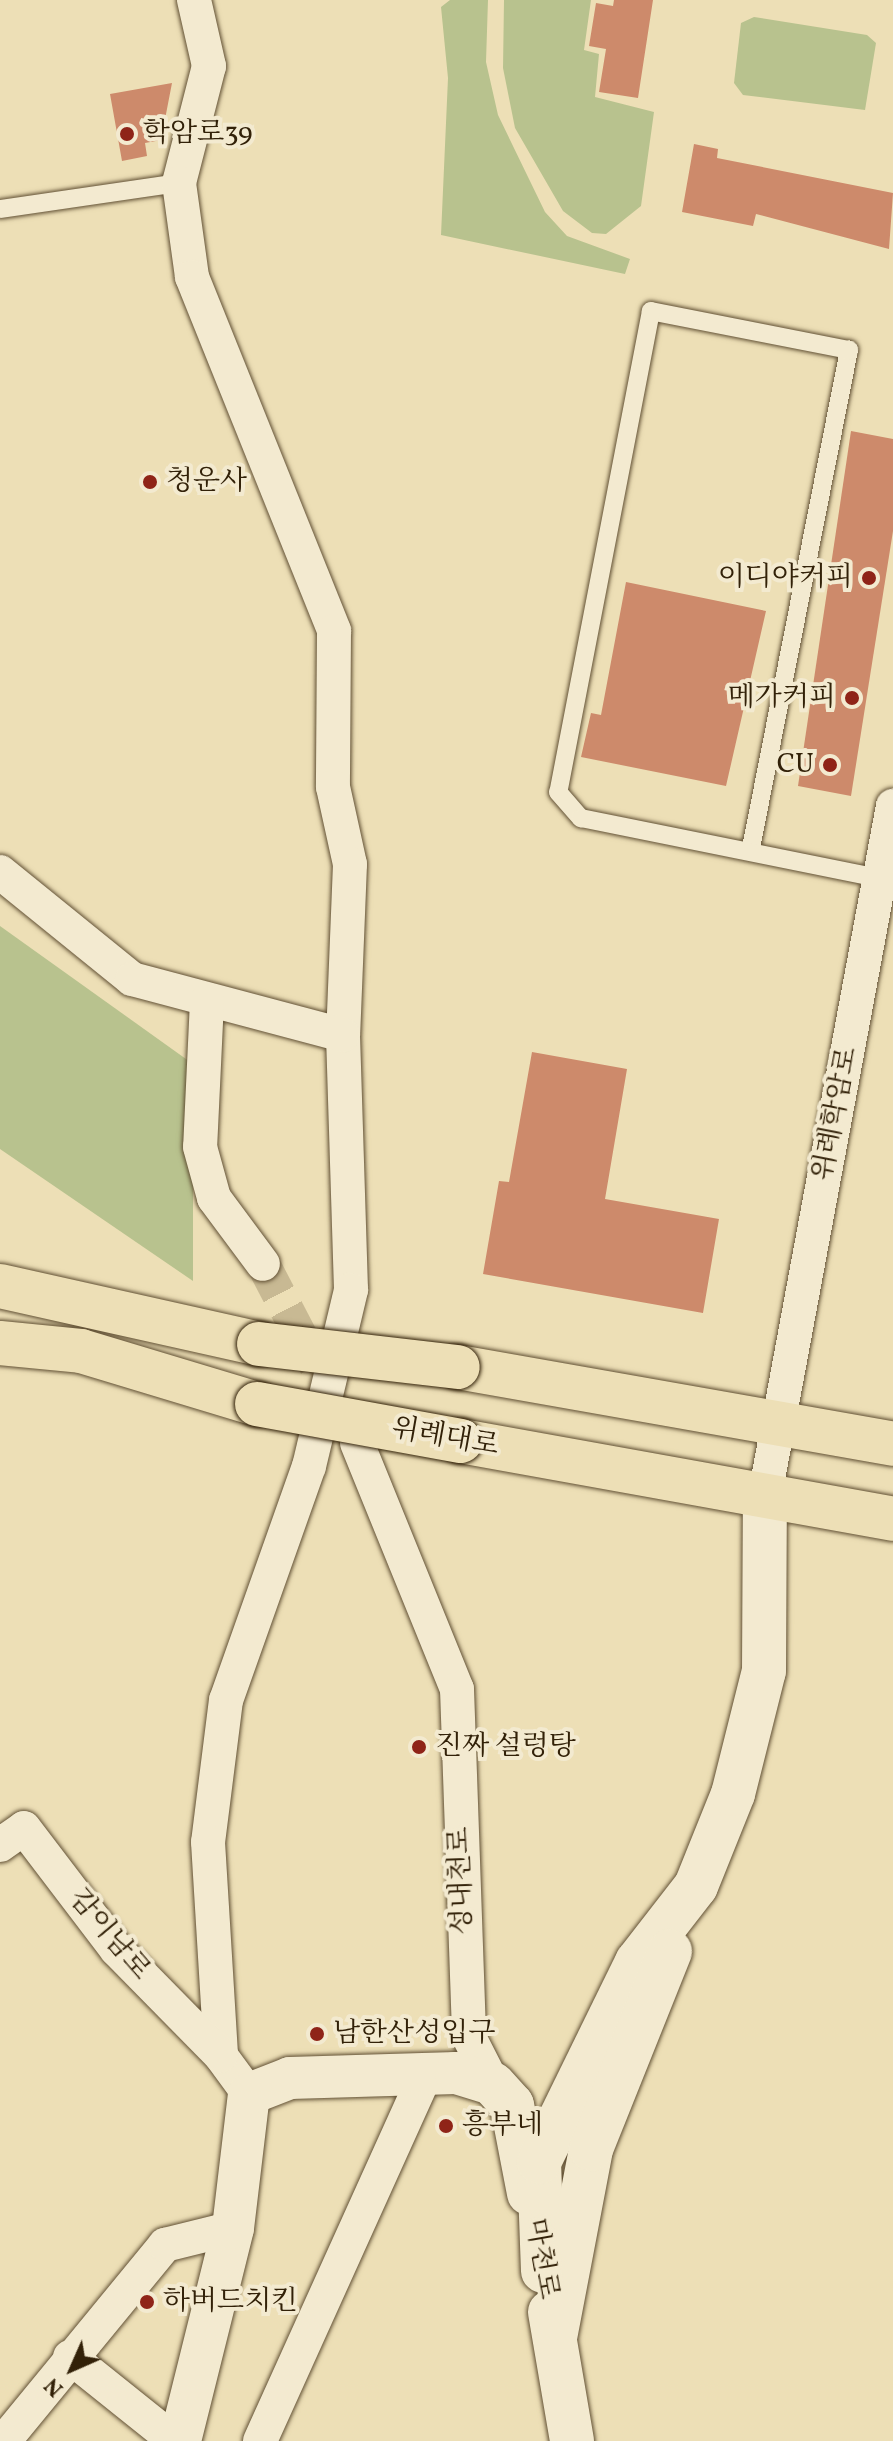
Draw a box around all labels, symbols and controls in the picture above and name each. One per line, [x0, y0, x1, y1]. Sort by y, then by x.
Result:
place label: 학암로39 [143, 117, 252, 151]
marker: 학암로39 [118, 125, 136, 143]
place label: 청운사 [166, 465, 247, 499]
marker: 청운사 [141, 473, 159, 491]
place label: 이디야커피 [718, 561, 853, 595]
marker: 이디야커피 [860, 569, 878, 587]
place label: 메가커피 [728, 681, 836, 715]
marker: 메가커피 [843, 689, 861, 707]
place label: CU [777, 748, 814, 782]
marker: CU [821, 756, 839, 774]
street label: 위례학암로 [807, 1044, 865, 1184]
street label: 위례대로 [389, 1412, 501, 1464]
place label: 진짜 설렁탕 [435, 1730, 576, 1764]
marker: 진짜 설렁탕 [410, 1738, 428, 1756]
street label: 성내천로 [443, 1826, 481, 1936]
street label: 감이남로 [61, 1883, 157, 1987]
place label: 남한산성입구 [333, 2017, 495, 2051]
marker: 남한산성입구 [308, 2025, 326, 2043]
place label: 흥부네 [462, 2109, 543, 2143]
marker: 흥부네 [437, 2117, 455, 2135]
street label: 마천로 [517, 2216, 565, 2302]
place label: 하버드치킨 [163, 2285, 298, 2319]
marker: 하버드치킨 [138, 2293, 156, 2311]
north arrow [32, 2329, 112, 2409]
text: N [38, 2370, 71, 2403]

